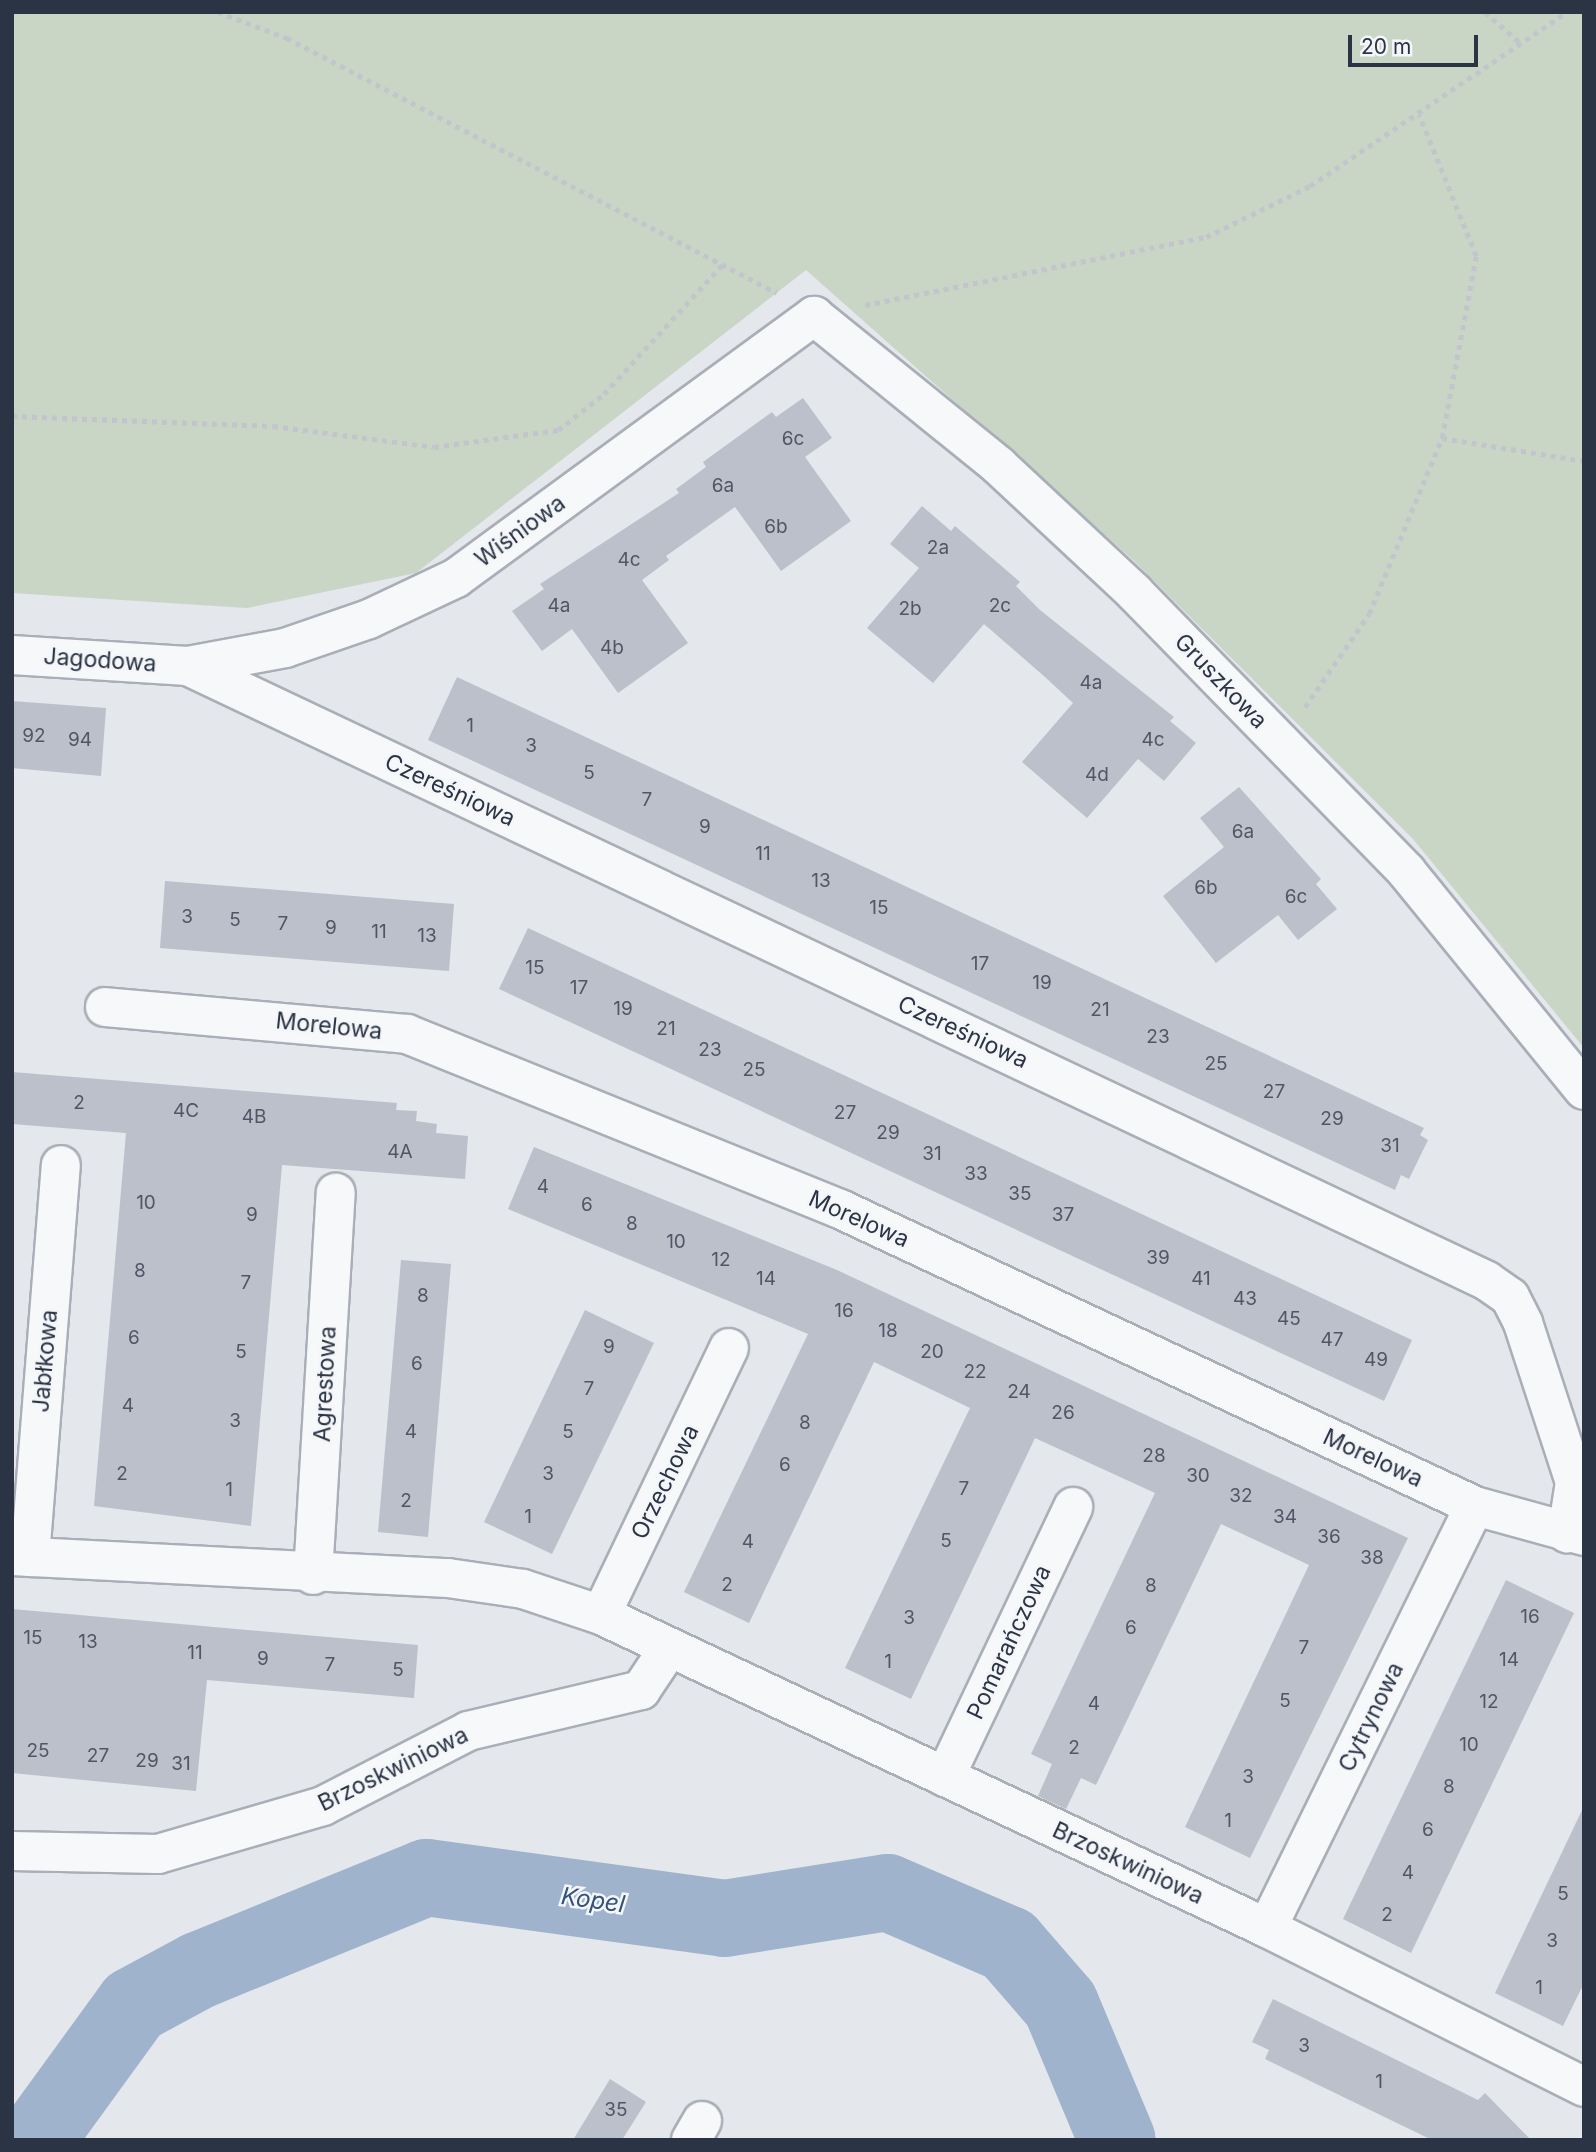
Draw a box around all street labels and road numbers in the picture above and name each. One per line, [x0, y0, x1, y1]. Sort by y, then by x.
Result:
street label: Wiśniowa [470, 489, 570, 573]
street label: Gruszkowa [1169, 628, 1273, 734]
street label: Jagodowa [43, 642, 157, 678]
street label: Czereśniowa [380, 748, 520, 832]
street label: Czereśniowa [893, 990, 1033, 1074]
street label: Morelowa [274, 1007, 384, 1045]
street label: Morelowa [805, 1185, 913, 1253]
street label: Jabłkowa [27, 1309, 63, 1413]
street label: Agrestowa [308, 1325, 342, 1443]
street label: Orzechowa [625, 1420, 705, 1544]
street label: Morelowa [1319, 1423, 1427, 1493]
street label: Pomarańczowa [961, 1561, 1057, 1723]
street label: Cytrynowa [1333, 1658, 1409, 1776]
street label: Brzoskwiniowa [314, 1721, 472, 1817]
street label: Brzoskwiniowa [1048, 1816, 1208, 1910]

